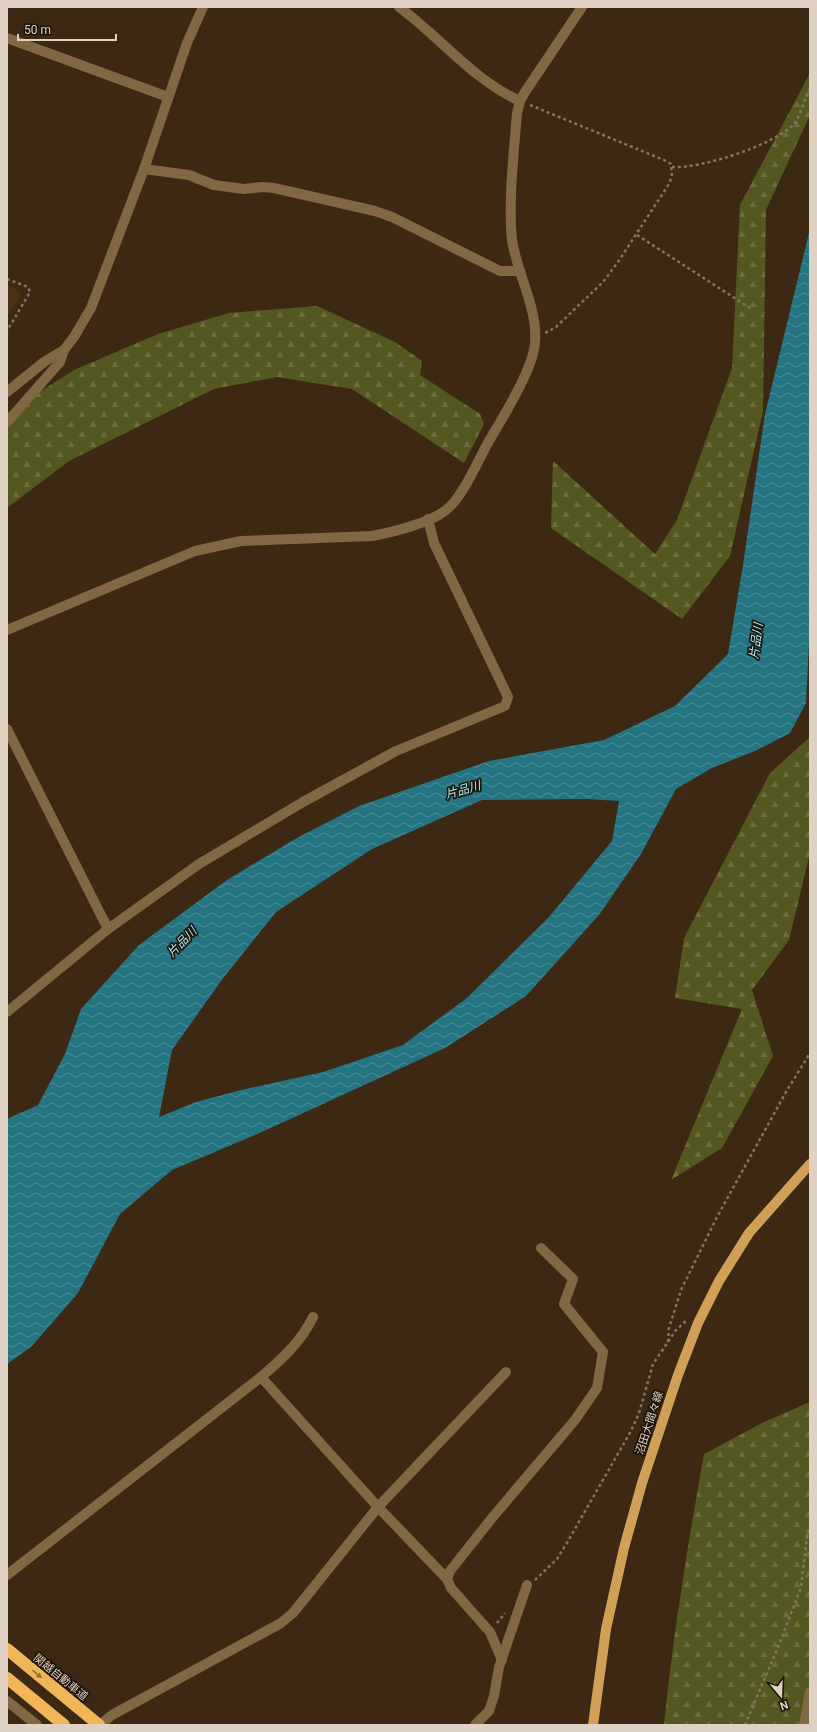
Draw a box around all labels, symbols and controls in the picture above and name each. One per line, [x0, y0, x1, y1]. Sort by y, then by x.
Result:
scale bar [18, 16, 116, 42]
text: 50 m [24, 23, 51, 37]
water label: 片品川 [747, 620, 766, 660]
water label: 片品川 [444, 778, 484, 802]
water label: 片品川 [164, 923, 201, 960]
street label: 沼田大間々線 [633, 1390, 666, 1457]
street label: 関越自動車道 [31, 1652, 90, 1703]
one-way arrow [32, 1670, 42, 1679]
north arrow [761, 1676, 801, 1716]
text: N [778, 1698, 790, 1712]

